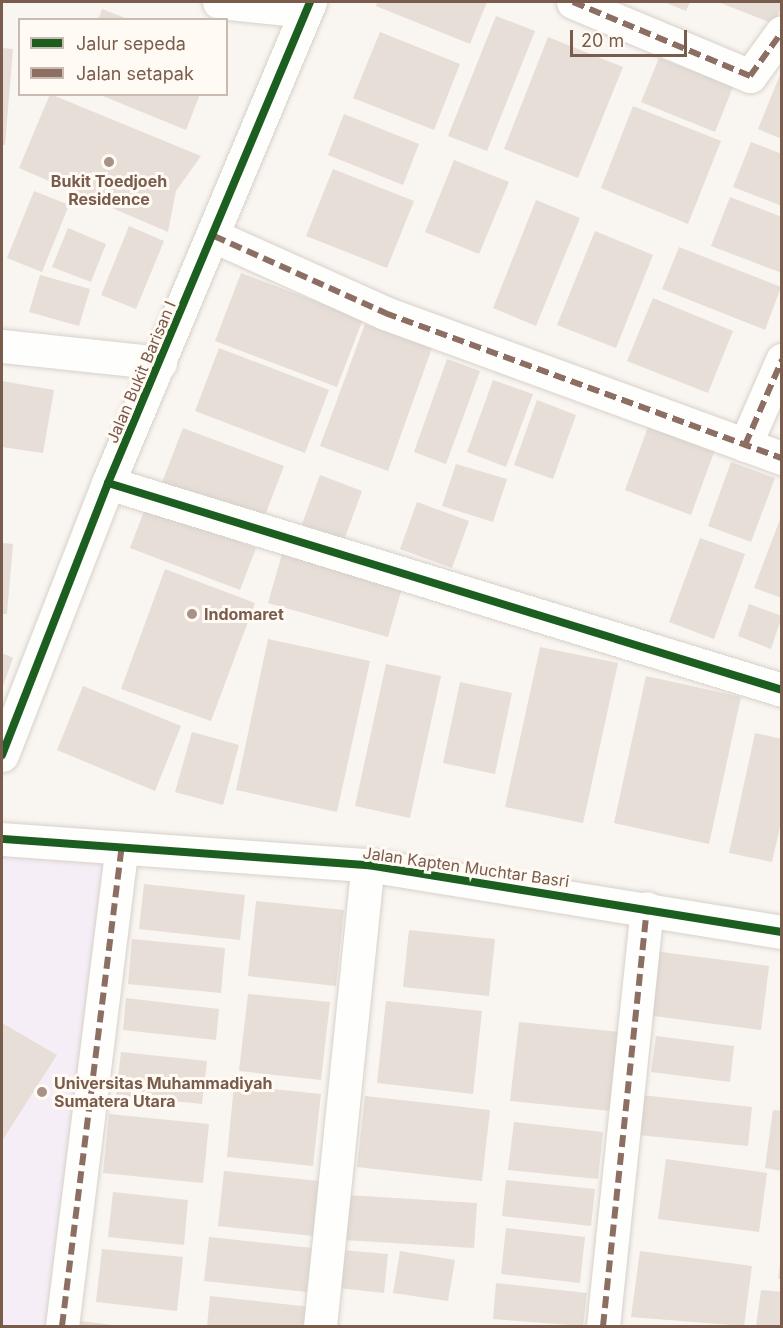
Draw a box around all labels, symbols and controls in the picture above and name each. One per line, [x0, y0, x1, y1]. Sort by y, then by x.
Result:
legend [18, 18, 228, 96]
scale bar [573, 18, 690, 56]
text: 20 m [581, 30, 624, 51]
text: Jalur sepeda [76, 33, 186, 54]
text: Jalan setapak [76, 63, 194, 84]
marker: Bukit Toedjoeh Residence [102, 155, 116, 169]
place label: Bukit Toedjoeh Residence [51, 171, 167, 209]
street label: Jalan Bukit Barisan I [102, 298, 180, 446]
place label: Indomaret [204, 604, 284, 624]
marker: Indomaret [185, 607, 199, 621]
street label: Jalan Kapten Muchtar Basri [362, 843, 570, 891]
place label: Universitas Muhammadiyah Sumatera Utara [54, 1073, 272, 1111]
marker: Universitas Muhammadiyah Sumatera Utara [35, 1085, 49, 1099]

